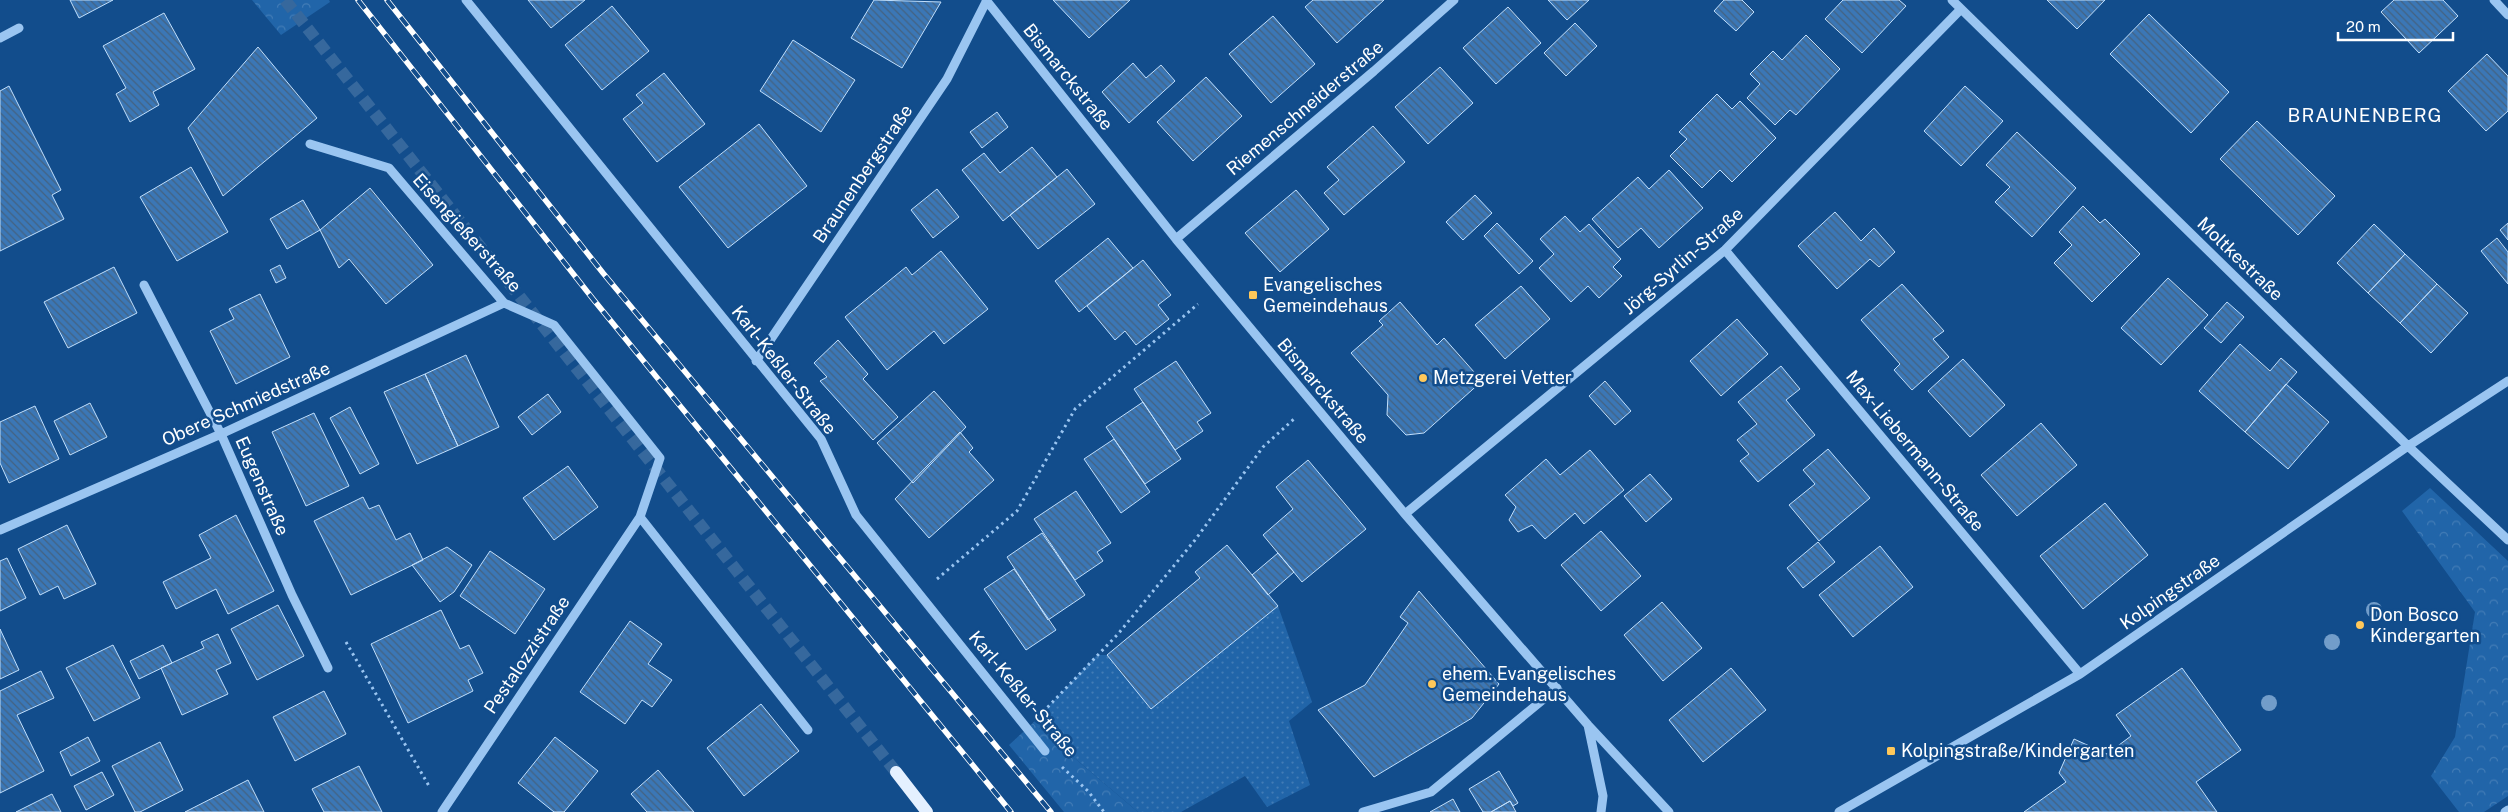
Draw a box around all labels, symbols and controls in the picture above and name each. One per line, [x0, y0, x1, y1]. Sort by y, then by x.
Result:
scale bar [2338, 10, 2453, 42]
text: 20 m [2346, 18, 2381, 35]
street label: Bismarckstraße [1019, 19, 1118, 134]
street label: Riemenschneiderstraße [1222, 36, 1387, 179]
street label: Braunenbergstraße [809, 101, 917, 247]
district label: BRAUNENBERG [2288, 104, 2442, 126]
street label: Eisengießerstraße [409, 169, 526, 296]
street label: Jörg-Syrlin-Straße [1618, 203, 1747, 319]
street label: Moltkestraße [2193, 213, 2288, 305]
place label: Evangelisches Gemeindehaus [1263, 274, 1388, 316]
marker: Evangelisches Gemeindehaus [1247, 289, 1259, 301]
street label: Karl-Keßler-Straße [728, 301, 841, 438]
street label: Bismarckstraße [1273, 334, 1374, 448]
street label: Obere Schmiedstraße [158, 357, 333, 450]
street label: Max-Liebermann-Straße [1842, 366, 1989, 535]
place label: Metzgerei Vetter [1433, 367, 1572, 388]
marker: Metzgerei Vetter [1417, 372, 1429, 384]
street label: Eugenstraße [231, 433, 294, 539]
street label: Kolpingstraße [2116, 549, 2224, 634]
street label: Pestalozzistraße [479, 592, 574, 718]
place label: Don Bosco Kindergarten [2370, 604, 2480, 646]
marker: Don Bosco Kindergarten [2354, 619, 2366, 631]
street label: Karl-Keßler-Straße [965, 627, 1082, 761]
place label: ehem. Evangelisches Gemeindehaus [1442, 663, 1616, 705]
marker: ehem. Evangelisches Gemeindehaus [1426, 678, 1438, 690]
place label: Kolpingstraße/Kindergarten [1901, 740, 2134, 761]
marker: Kolpingstraße/Kindergarten [1885, 745, 1897, 757]

